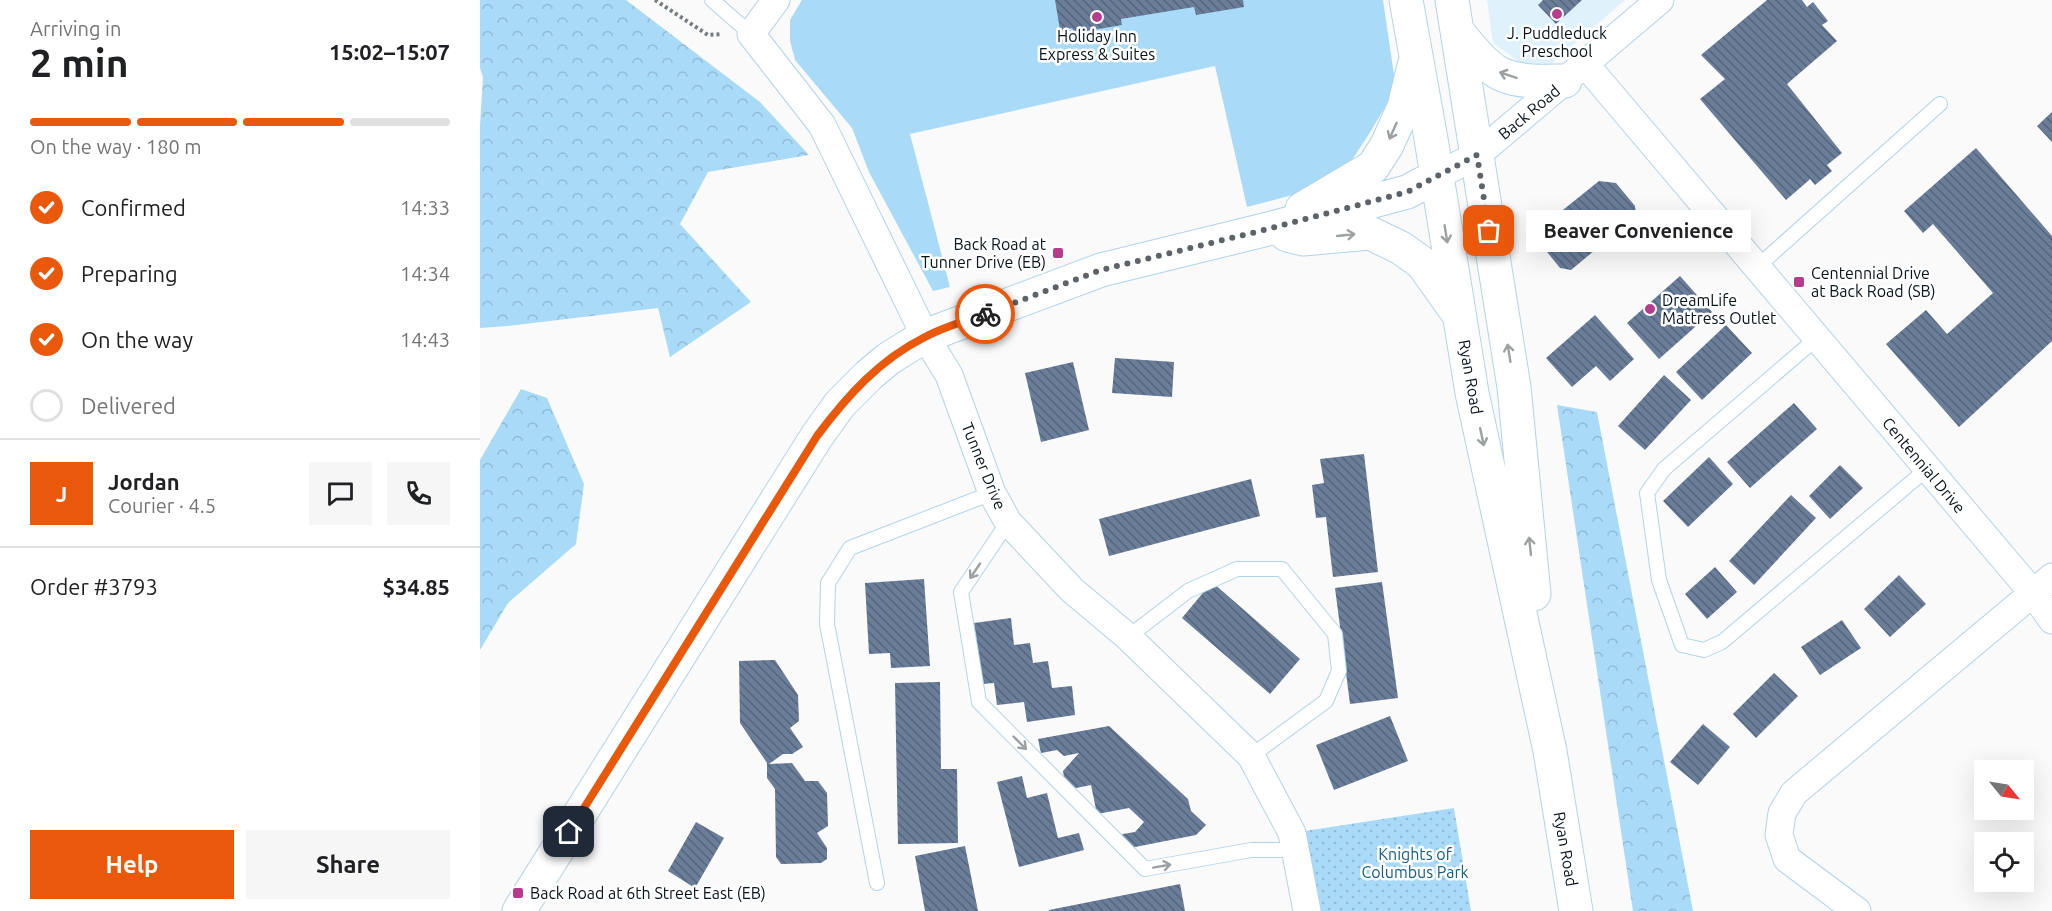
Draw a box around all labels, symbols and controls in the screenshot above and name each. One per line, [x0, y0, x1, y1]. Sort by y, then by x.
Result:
marker: J. Puddleduck Preschool [1550, 7, 1564, 21]
marker: Holiday Inn Express & Suites [1090, 10, 1104, 24]
text: Arriving in [30, 17, 121, 40]
place label: J. Puddleduck Preschool [1507, 24, 1607, 60]
place label: Holiday Inn Express & Suites [1039, 27, 1155, 63]
text: 15:02–15:07 [329, 39, 450, 64]
text: 2 min [30, 41, 129, 84]
one-way arrow [1499, 69, 1517, 80]
street label: Back Road [1495, 81, 1563, 143]
one-way arrow [1386, 122, 1398, 140]
text: On the way · 180 m [30, 135, 202, 158]
icon: check [30, 191, 63, 224]
text: Confirmed [81, 195, 186, 220]
text: 14:33 [400, 196, 450, 219]
pin [1463, 205, 1514, 256]
callout: Beaver Convenience [1525, 210, 1750, 252]
icon: bag [1472, 214, 1505, 247]
text: Beaver Convenience [1544, 219, 1733, 242]
one-way arrow [1441, 224, 1452, 244]
one-way arrow [1335, 229, 1355, 240]
place label: Back Road at Tunner Drive (EB) [921, 235, 1047, 272]
marker: Back Road at Tunner Drive (EB) [1051, 246, 1065, 260]
icon: check [30, 257, 63, 290]
text: Preparing [81, 261, 178, 286]
text: 14:34 [400, 262, 450, 285]
place label: Centennial Drive at Back Road (SB) [1811, 264, 1936, 301]
marker: Centennial Drive at Back Road (SB) [1792, 275, 1806, 289]
courier [955, 284, 1015, 344]
place label: DreamLife Mattress Outlet [1662, 291, 1777, 327]
icon: bike [969, 298, 1002, 331]
marker: DreamLife Mattress Outlet [1643, 302, 1657, 316]
icon: check [30, 323, 63, 356]
text: On the way [81, 327, 193, 352]
text: 14:43 [400, 328, 450, 351]
street label: Ryan Road [1456, 338, 1486, 416]
one-way arrow [1503, 343, 1514, 363]
text: Delivered [81, 393, 176, 418]
street label: Centennial Drive [1879, 414, 1969, 516]
street label: Tunner Drive [958, 420, 1010, 512]
one-way arrow [1477, 427, 1488, 446]
button: chat [309, 462, 372, 525]
button: phone [387, 462, 450, 525]
text: Jordan [108, 469, 180, 494]
text: J [56, 481, 67, 506]
text: Courier · 4.5 [108, 494, 216, 517]
one-way arrow [1524, 537, 1535, 557]
one-way arrow [969, 562, 981, 579]
text: Order #3793 [30, 574, 158, 599]
text: $34.85 [383, 574, 450, 599]
one-way arrow [1012, 736, 1027, 751]
north arrow [1974, 760, 2034, 820]
map controls [1974, 760, 2034, 892]
pin [543, 806, 594, 857]
street label: Ryan Road [1551, 810, 1581, 888]
icon: home [552, 815, 585, 848]
button: Help [30, 830, 234, 899]
button: Share [246, 830, 450, 899]
button: locate [1974, 832, 2034, 892]
park label: Knights of Columbus Park [1361, 845, 1469, 881]
one-way arrow [1152, 860, 1171, 871]
place label: Back Road at 6th Street East (EB) [530, 884, 766, 903]
marker: Back Road at 6th Street East (EB) [511, 886, 525, 900]

